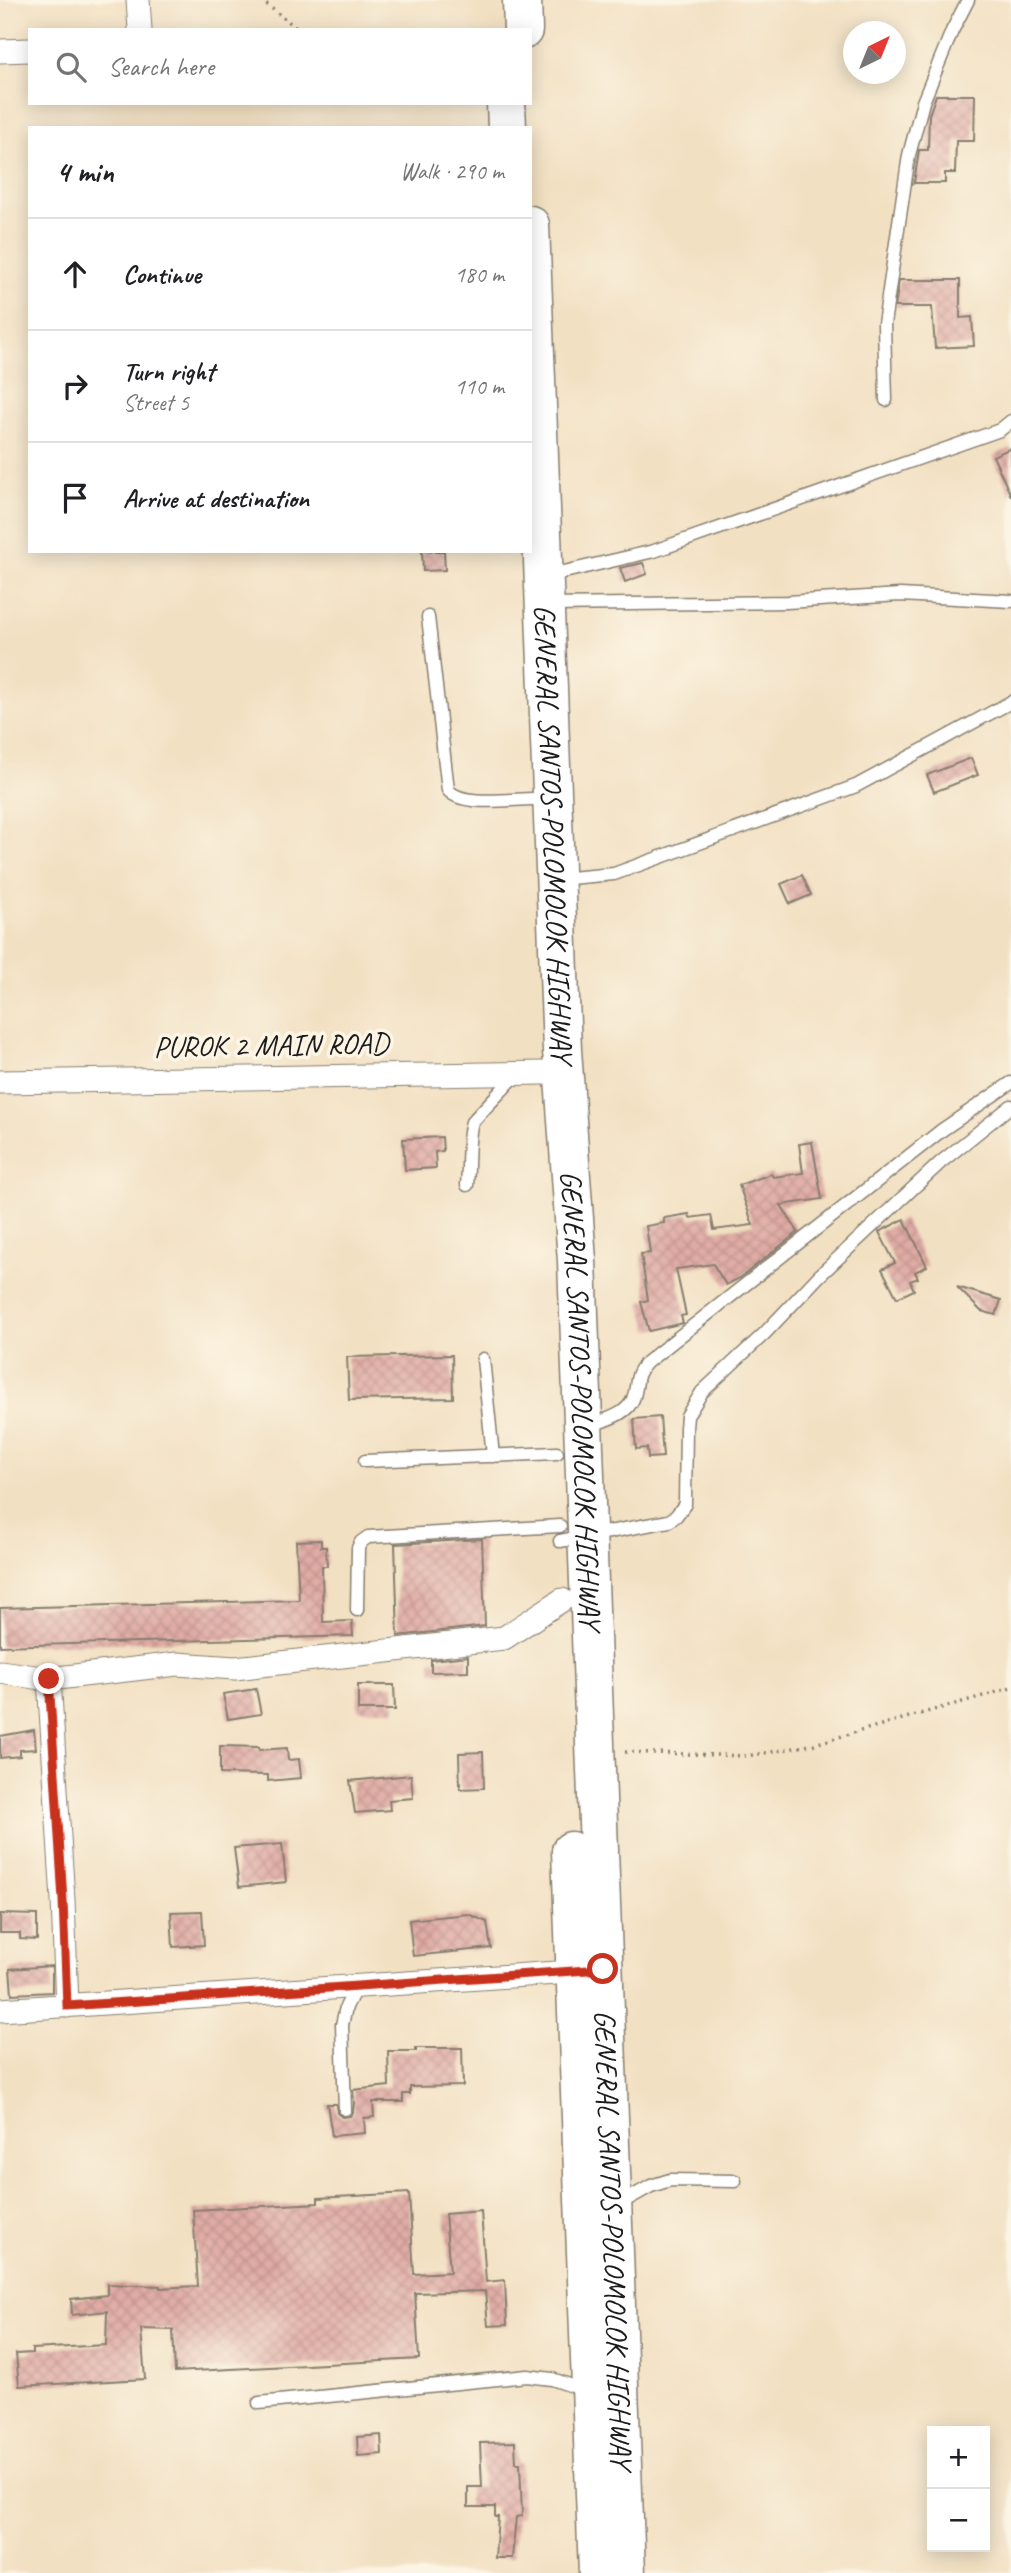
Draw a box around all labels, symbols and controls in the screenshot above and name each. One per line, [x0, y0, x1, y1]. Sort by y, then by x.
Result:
north arrow [843, 21, 906, 84]
search box [28, 28, 532, 105]
icon: search [52, 48, 90, 86]
text: Search here [108, 50, 214, 83]
text: 4 min [56, 153, 113, 191]
text: Walk · 290 m [400, 157, 504, 186]
icon: ahead [56, 255, 94, 293]
text: Continue [123, 258, 201, 291]
text: 180 m [455, 260, 504, 289]
text: Turn right [123, 355, 214, 388]
icon: right [56, 367, 94, 405]
text: 110 m [455, 372, 504, 401]
text: Street 5 [123, 388, 189, 417]
icon: arrive [56, 479, 94, 517]
text: Arrive at destination [123, 482, 309, 515]
street label: GENERAL SANTOS-POLOMOLOK HIGHWAY [526, 604, 582, 1070]
street label: PUROK 2 MAIN ROAD [153, 1024, 391, 1066]
street label: GENERAL SANTOS-POLOMOLOK HIGHWAY [552, 1170, 610, 1635]
route end [33, 1663, 64, 1694]
route start [587, 1953, 618, 1984]
street label: GENERAL SANTOS-POLOMOLOK HIGHWAY [586, 2009, 641, 2475]
map controls [927, 2426, 990, 2552]
button: + [927, 2426, 990, 2489]
button: − [927, 2489, 990, 2552]

